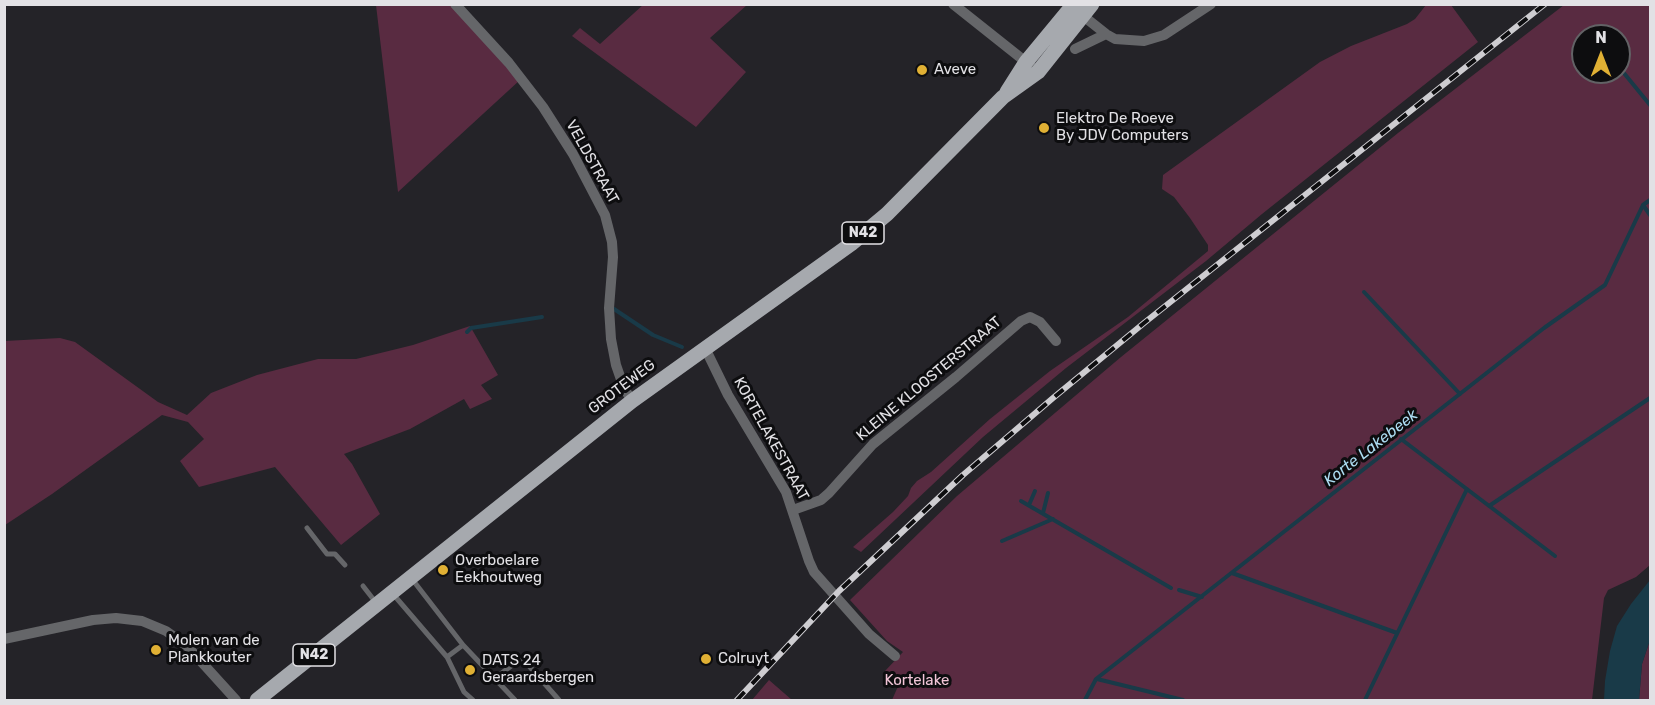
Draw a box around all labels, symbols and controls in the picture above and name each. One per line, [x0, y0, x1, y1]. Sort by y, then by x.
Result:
north arrow [1571, 24, 1631, 84]
text: N [1595, 28, 1607, 47]
place label: Aveve [934, 61, 976, 79]
marker: Aveve [915, 63, 929, 77]
place label: Elektro De Roeve By JDV Computers [1056, 110, 1189, 145]
street label: VELDSTRAAT [562, 117, 622, 207]
marker: Elektro De Roeve By JDV Computers [1037, 121, 1051, 135]
road number: N42 [842, 222, 884, 244]
street label: KLEINE KLOOSTERSTRAAT [853, 313, 1005, 445]
street label: GROTEWEG [585, 356, 659, 418]
street label: KORTELAKESTRAAT [730, 374, 812, 504]
water label: Korte Lakebeek [1320, 405, 1422, 491]
place label: Overboelare Eekhoutweg [455, 552, 542, 587]
marker: Overboelare Eekhoutweg [436, 563, 450, 577]
place label: Molen van de Plankkouter [168, 632, 260, 667]
marker: Molen van de Plankkouter [149, 643, 163, 657]
road number: N42 [293, 644, 335, 666]
place label: Colruyt [718, 650, 769, 668]
place label: DATS 24 Geraardsbergen [482, 652, 594, 687]
marker: Colruyt [699, 652, 713, 666]
marker: DATS 24 Geraardsbergen [463, 663, 477, 677]
park label: Kortelake [885, 672, 949, 690]

